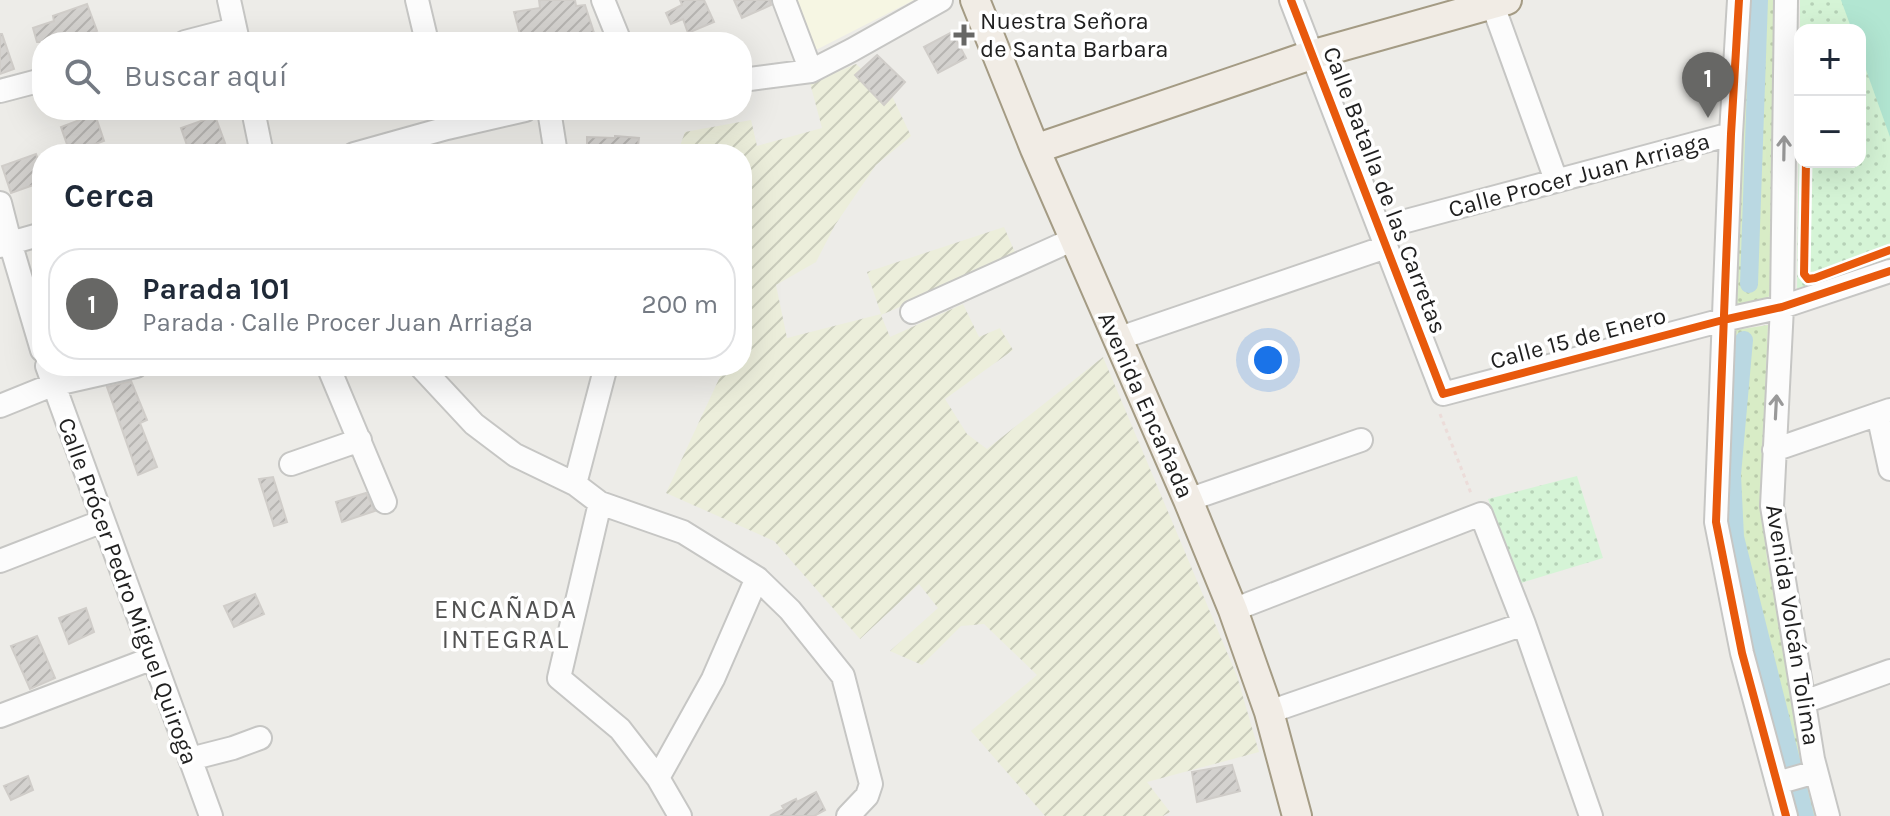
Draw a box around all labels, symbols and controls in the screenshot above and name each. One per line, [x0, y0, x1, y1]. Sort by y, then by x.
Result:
place label: Nuestra Señora de Santa Barbara [980, 7, 1169, 63]
map controls [1794, 24, 1866, 168]
button: + [1794, 24, 1866, 96]
marker: Nuestra Señora de Santa Barbara [955, 26, 973, 44]
search box [32, 32, 752, 120]
street label: Calle Batalla de las Carretas [1317, 43, 1453, 337]
pin: 1 [1682, 52, 1734, 118]
icon: search [60, 54, 104, 98]
text: Buscar aquí [124, 58, 288, 94]
button: − [1794, 96, 1866, 168]
street label: Calle Procer Juan Arriaga [1445, 127, 1713, 223]
one-way arrow [1776, 135, 1792, 162]
text: Cerca [64, 176, 155, 216]
text: Parada 101 [142, 271, 290, 307]
text: 1 [87, 289, 97, 320]
text: 200 m [642, 289, 718, 320]
street label: Calle 15 de Enero [1487, 301, 1669, 375]
text: Parada · Calle Procer Juan Arriaga [142, 307, 533, 338]
street label: Avenida Encañada [1092, 307, 1200, 503]
your location [1248, 340, 1288, 380]
one-way arrow [1769, 394, 1784, 421]
street label: Calle Prócer Pedro Miguel Quiroga [52, 414, 204, 768]
street label: Avenida Volcán Tolima [1760, 503, 1826, 747]
district label: ENCAÑADA INTEGRAL [434, 594, 578, 655]

